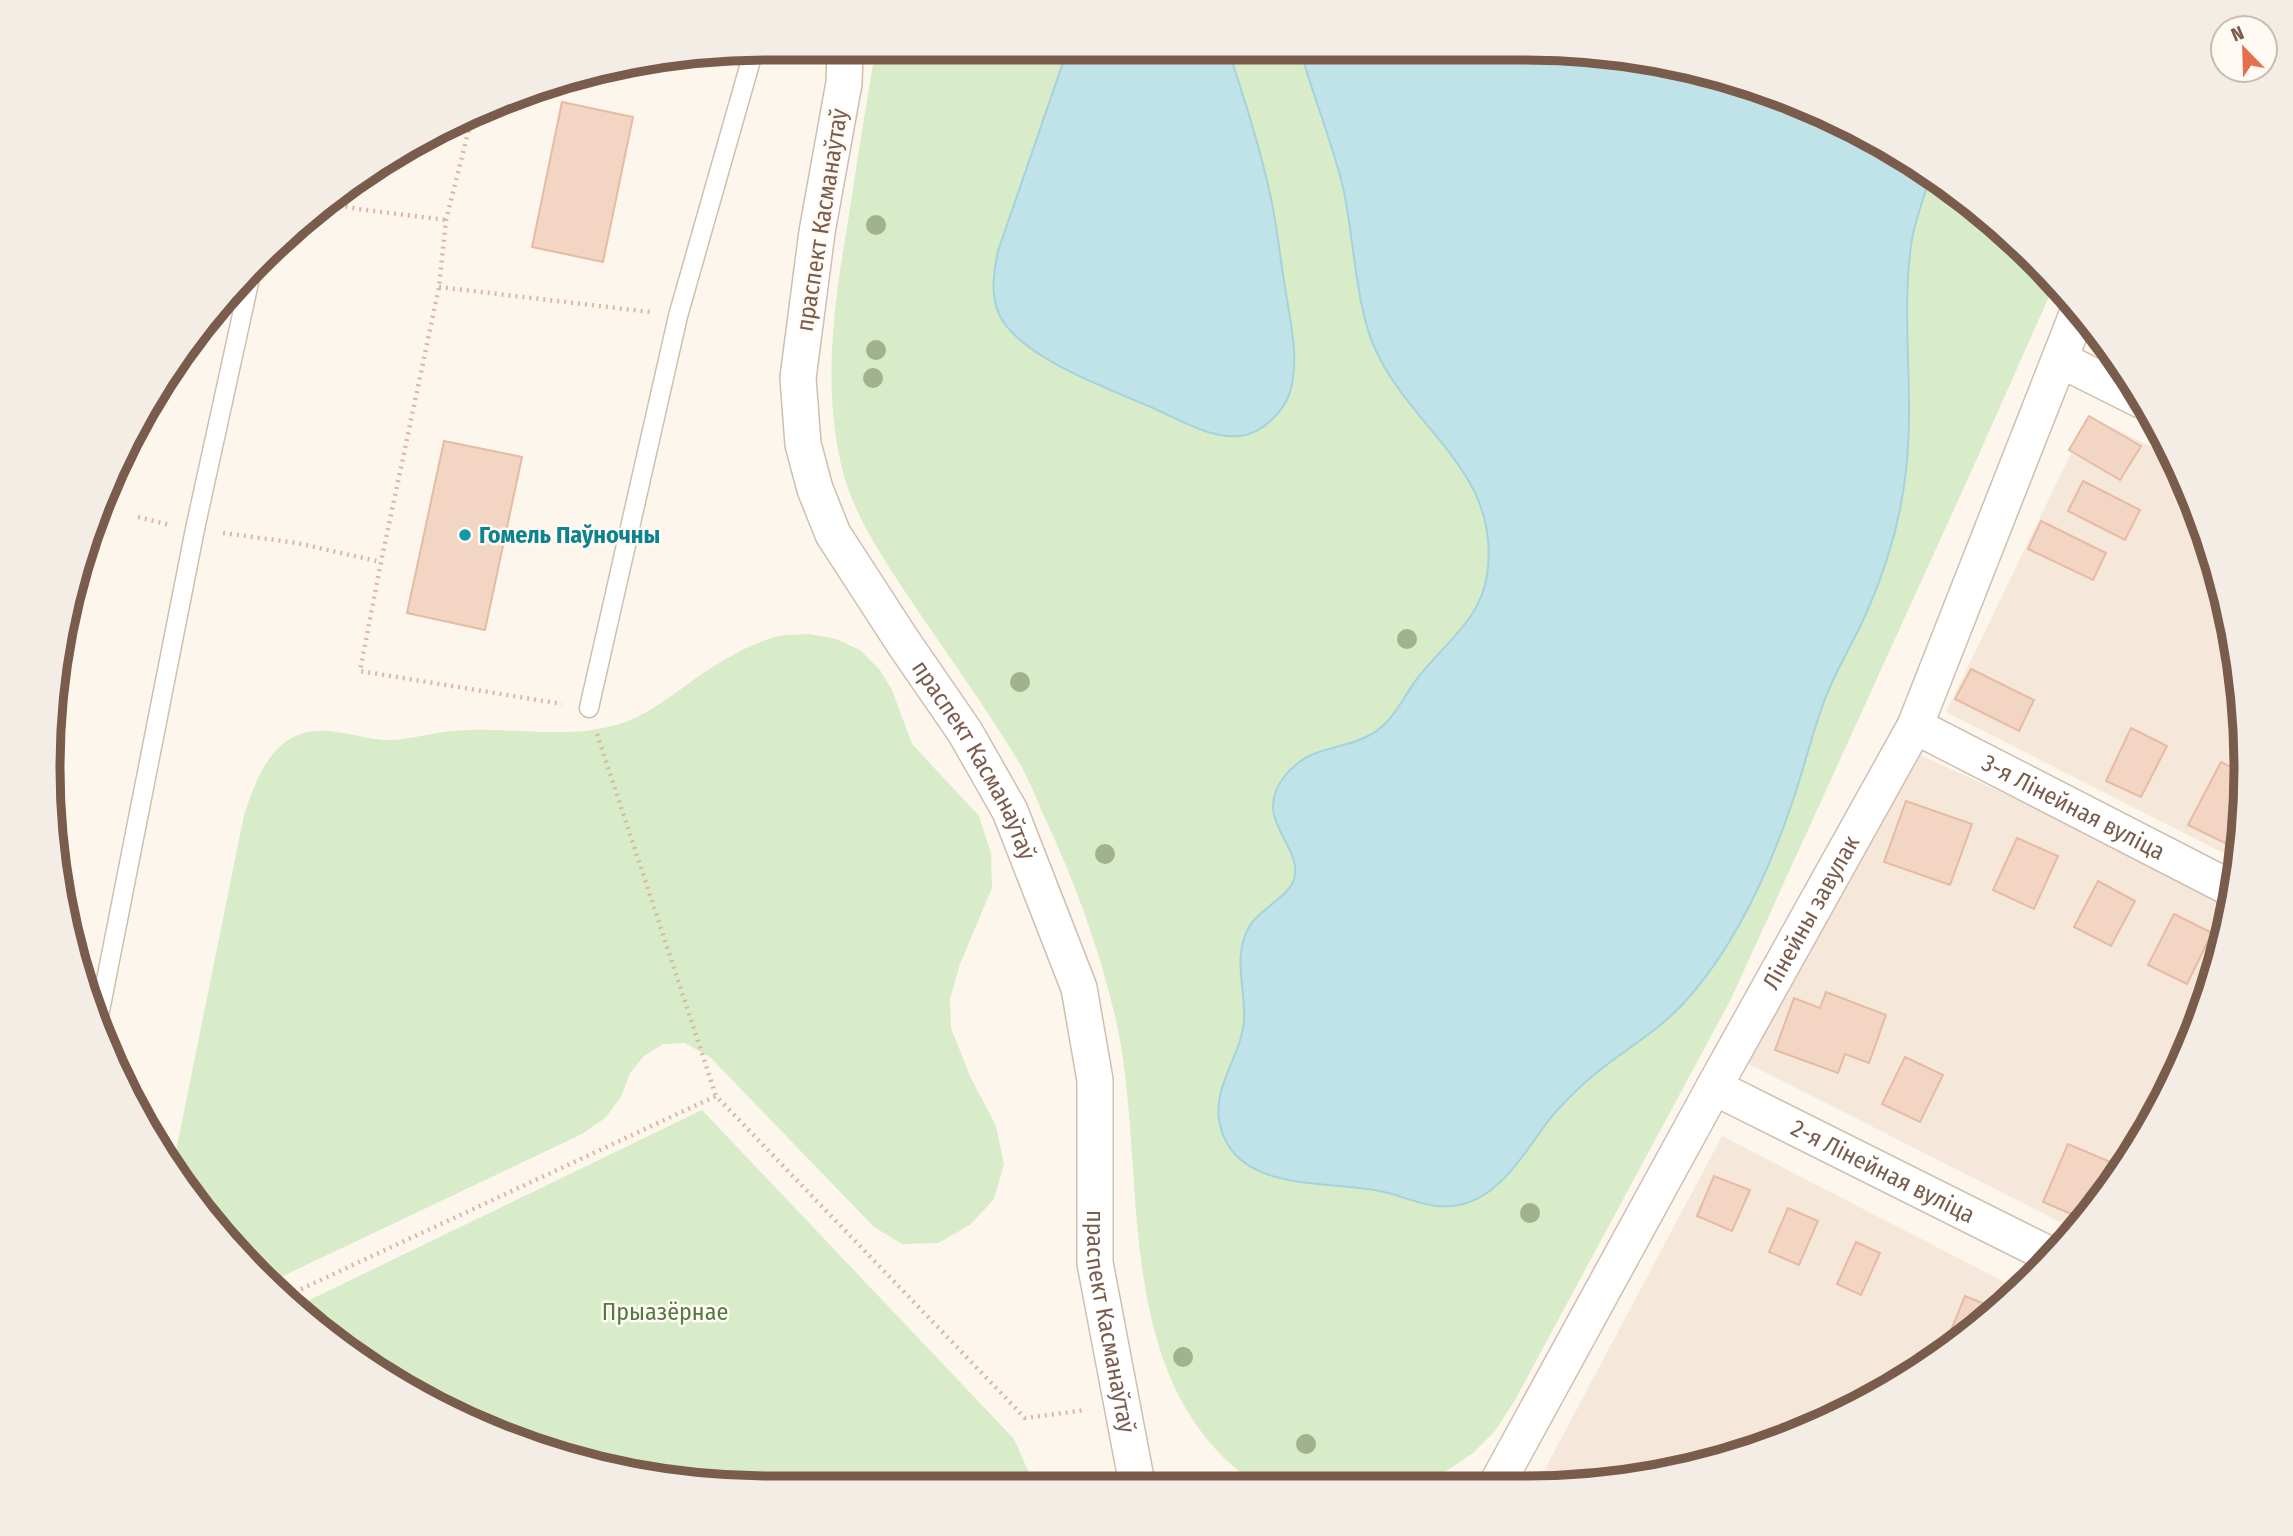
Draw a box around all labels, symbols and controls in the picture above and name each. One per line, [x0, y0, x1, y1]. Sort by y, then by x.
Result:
north arrow [2209, 14, 2279, 84]
text: N [2228, 21, 2247, 47]
street label: праспект Касманаўтаў [791, 106, 854, 334]
place label: Гомель Паўночны [479, 521, 660, 549]
marker: Гомель Паўночны [457, 527, 473, 543]
street label: праспект Касманаўтаў [906, 655, 1042, 864]
street label: 3-я Лінейная вуліца [1977, 749, 2169, 866]
street label: Лінейны завулак [1757, 830, 1866, 994]
street label: 2-я Лінейная вуліца [1787, 1114, 1979, 1229]
street label: праспект Касманаўтаў [1080, 1210, 1141, 1435]
park label: Прыазёрнае [602, 1298, 728, 1326]

